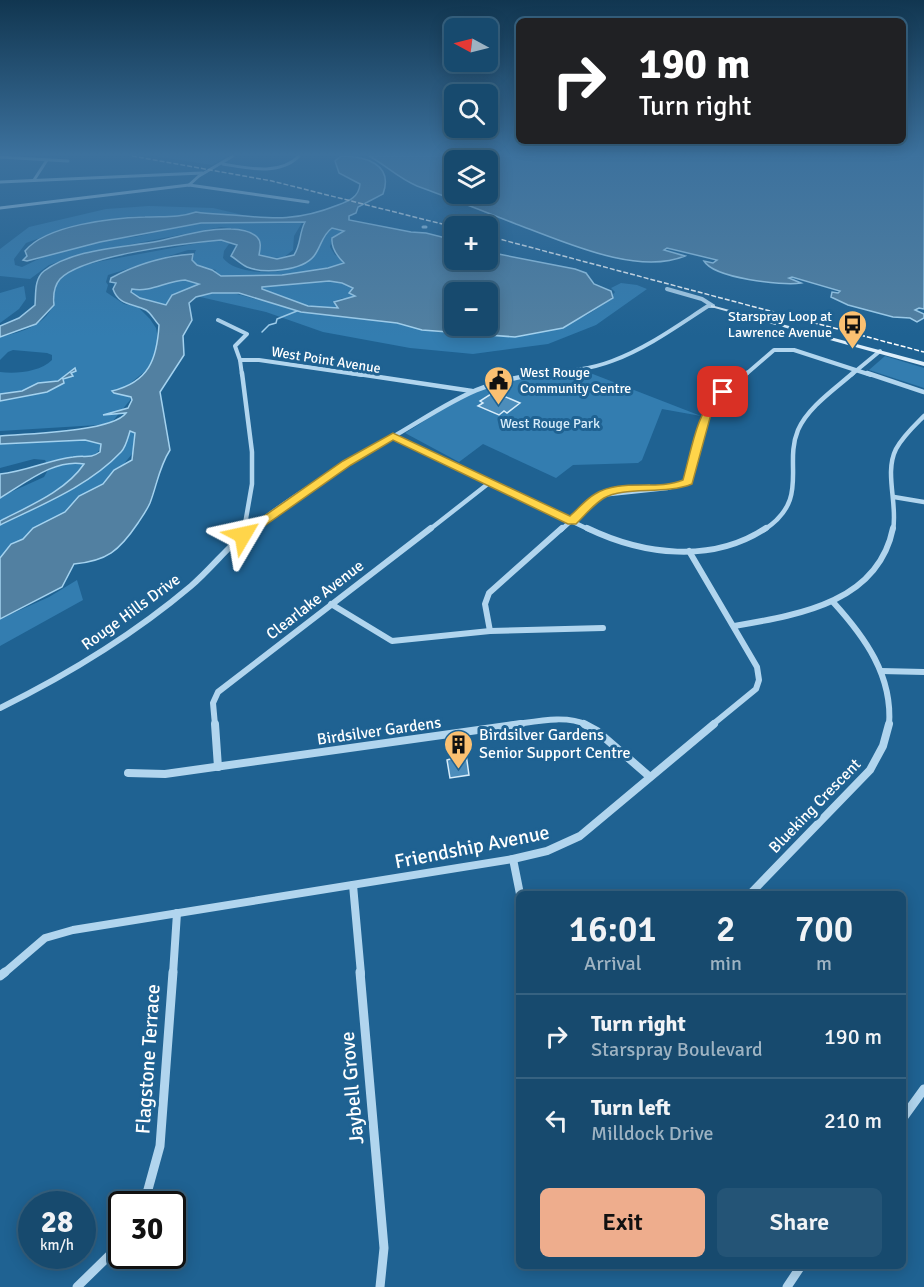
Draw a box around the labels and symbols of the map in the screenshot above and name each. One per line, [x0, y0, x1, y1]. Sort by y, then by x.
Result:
north arrow [444, 18, 498, 72]
place label: Starspray Loop at Lawrence Avenue [728, 308, 832, 341]
bus stop icon: Starspray Loop at Lawrence Avenue [837, 308, 869, 350]
street label: West Point Avenue [270, 343, 382, 377]
public building icon: West Rouge Community Centre [483, 364, 515, 406]
place label: West Rouge Community Centre [520, 364, 631, 397]
pin [697, 366, 748, 417]
park label: West Rouge Park [500, 415, 600, 432]
position arrow [211, 503, 275, 567]
street label: Clearlake Avenue [262, 556, 368, 644]
street label: Rouge Hills Drive [78, 569, 184, 655]
street label: Birdsilver Gardens [316, 712, 442, 750]
place label: Birdsilver Gardens Senior Support Centre [479, 725, 630, 763]
building icon: Birdsilver Gardens Senior Support Centre [442, 728, 474, 770]
street label: Blueking Crescent [765, 754, 866, 858]
street label: Friendship Avenue [392, 820, 552, 874]
street label: Flagstone Terrace [130, 983, 166, 1135]
street label: Jaybell Grove [335, 1031, 369, 1145]
speed limit sign: 30 [108, 1191, 186, 1269]

